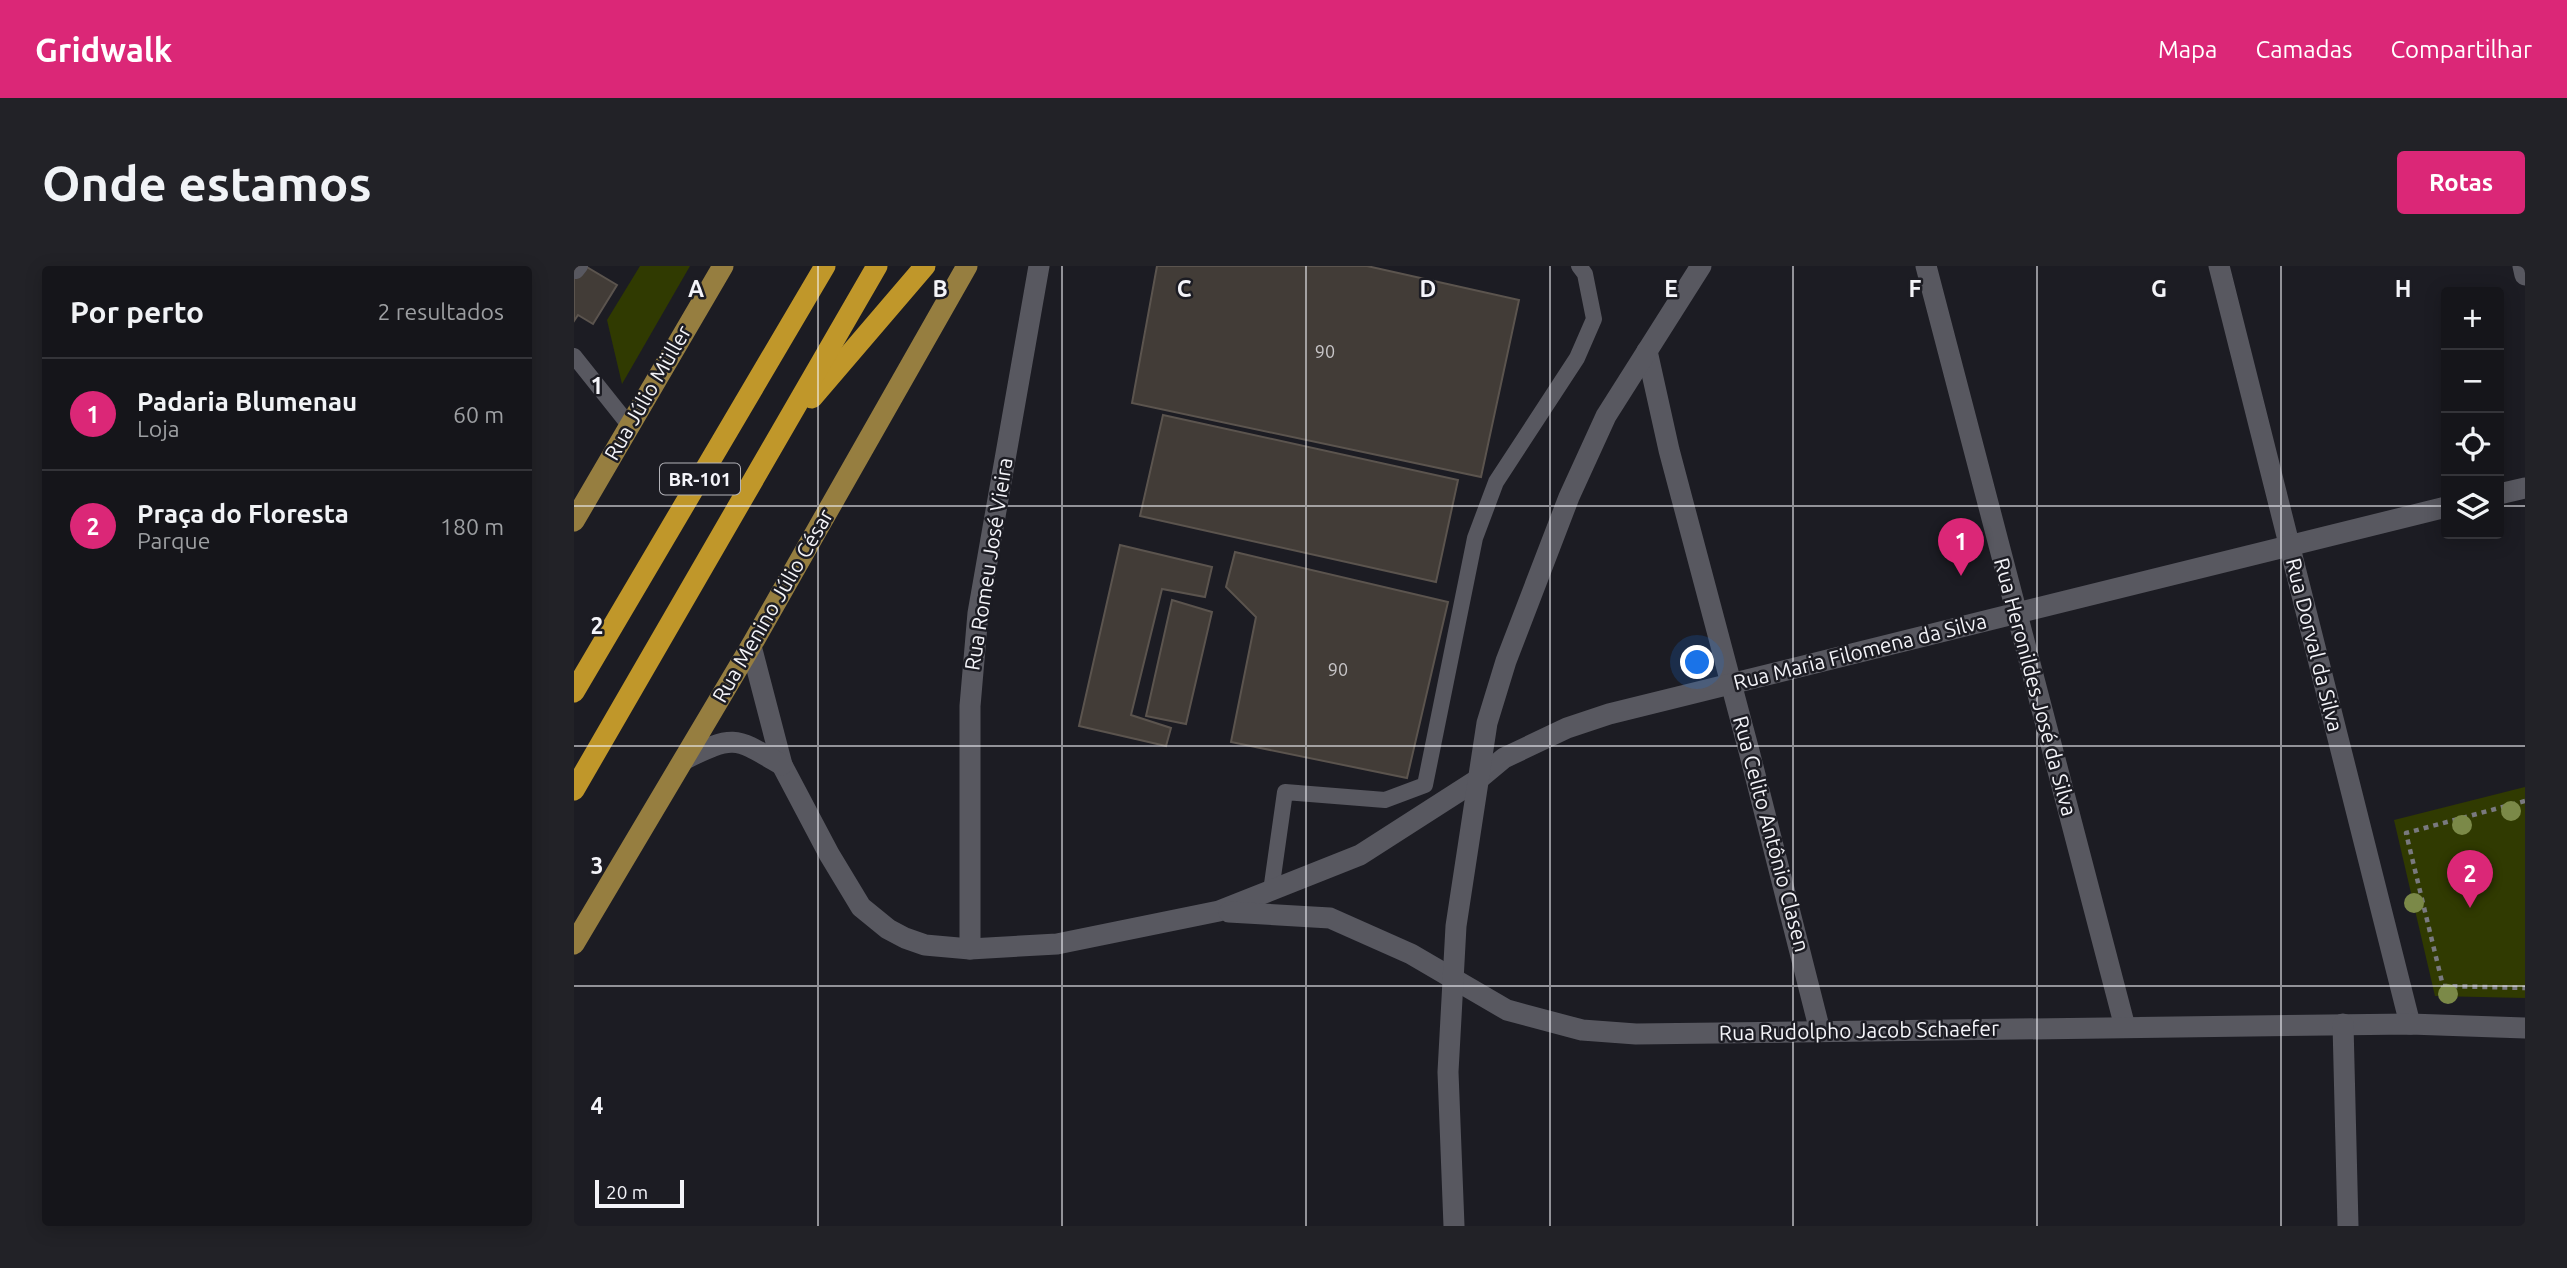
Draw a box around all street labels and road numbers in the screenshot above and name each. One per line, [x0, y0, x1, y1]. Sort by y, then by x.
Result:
street label: Rua Júlio Müller [599, 321, 695, 464]
street label: Rua Romeu José Vieira [959, 456, 1017, 672]
road number: BR-101 [660, 463, 740, 494]
street label: Rua Menino Júlio César [707, 505, 837, 706]
street label: Rua Heronildes José da Silva [1990, 555, 2082, 818]
street label: Rua Dorval da Silva [2282, 555, 2348, 734]
street label: Rua Maria Filomena da Silva [1731, 608, 1989, 694]
street label: Rua Celito Antônio Clasen [1729, 713, 1815, 954]
street label: Rua Rudolpho Jacob Schaefer [1719, 1016, 1999, 1044]

